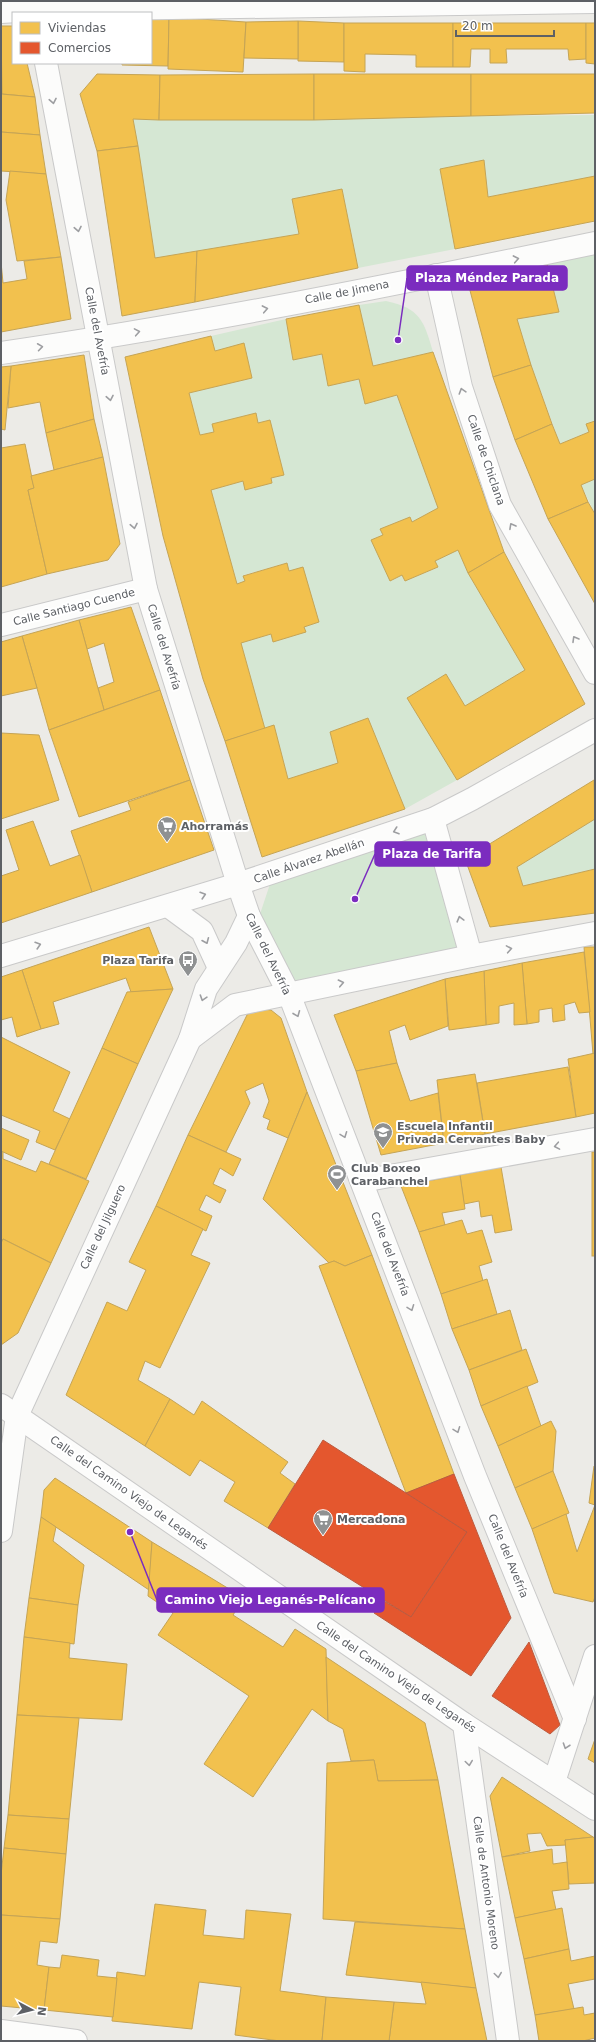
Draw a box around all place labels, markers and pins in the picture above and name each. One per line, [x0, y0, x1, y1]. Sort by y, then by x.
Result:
callout: Plaza Méndez Parada [407, 266, 567, 290]
supermarket icon: Ahorramás [156, 815, 178, 843]
place label: Ahorramás [181, 820, 249, 833]
callout: Plaza de Tarifa [375, 842, 490, 866]
bus stop icon: Plaza Tarifa [177, 949, 199, 977]
place label: Plaza Tarifa [102, 954, 174, 967]
place label: Escuela Infantil Privada Cervantes Baby [397, 1120, 545, 1146]
school or university icon: Escuela Infantil Privada Cervantes Baby [372, 1121, 394, 1149]
place label: Club Boxeo Carabanchel [351, 1162, 428, 1188]
sports icon: Club Boxeo Carabanchel [326, 1163, 348, 1191]
supermarket icon: Mercadona [312, 1508, 334, 1536]
place label: Mercadona [337, 1513, 405, 1526]
callout: Camino Viejo Leganés-Pelícano [157, 1588, 384, 1612]

